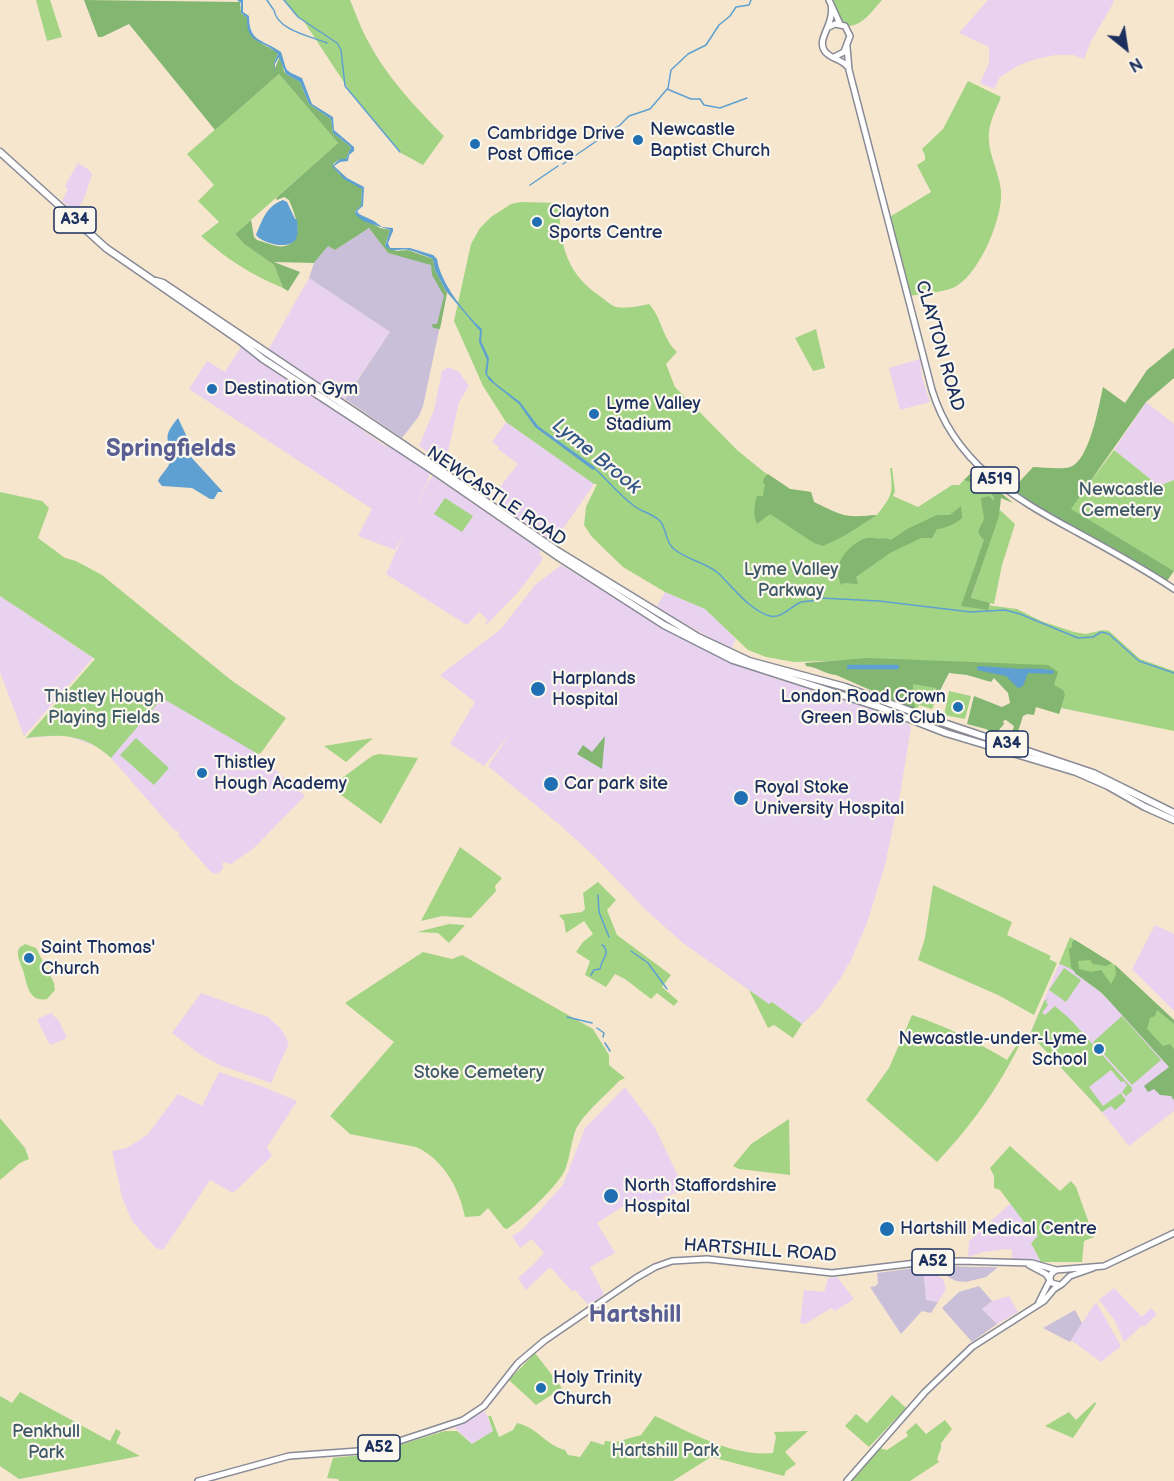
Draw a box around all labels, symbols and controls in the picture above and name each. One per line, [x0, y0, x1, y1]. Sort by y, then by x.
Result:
north arrow [1096, 18, 1156, 78]
text: N [1125, 53, 1145, 75]
place label: Newcastle Baptist Church [650, 119, 770, 162]
place label: Cambridge Drive Post Office [487, 123, 624, 166]
marker: Newcastle Baptist Church [631, 133, 645, 147]
marker: Cambridge Drive Post Office [468, 137, 482, 151]
place label: Clayton Sports Centre [549, 201, 662, 244]
road number: A34 [54, 207, 96, 233]
marker: Clayton Sports Centre [530, 215, 544, 229]
street label: CLAYTON ROAD [910, 278, 968, 414]
place label: Destination Gym [224, 378, 358, 400]
marker: Destination Gym [205, 382, 219, 396]
place label: Lyme Valley Stadium [606, 393, 701, 436]
marker: Lyme Valley Stadium [587, 407, 601, 421]
water label: Lyme Brook [547, 414, 645, 500]
district label: Springfields [106, 436, 236, 464]
street label: NEWCASTLE ROAD [422, 442, 570, 552]
road number: A519 [971, 467, 1019, 493]
park label: Newcastle Cemetery [1079, 479, 1163, 522]
park label: Lyme Valley Parkway [744, 559, 838, 602]
place label: Harplands Hospital [552, 668, 636, 710]
marker: Harplands Hospital [529, 680, 547, 698]
park label: Thistley Hough Playing Fields [44, 686, 164, 728]
place label: London Road Crown Green Bowls Club [781, 686, 946, 728]
marker: London Road Crown Green Bowls Club [951, 700, 965, 714]
road number: A34 [986, 731, 1028, 757]
place label: Thistley Hough Academy [214, 752, 347, 795]
marker: Thistley Hough Academy [195, 766, 209, 780]
place label: Car park site [564, 773, 668, 795]
marker: Car park site [542, 775, 560, 793]
place label: Royal Stoke University Hospital [754, 777, 904, 820]
marker: Royal Stoke University Hospital [732, 789, 750, 807]
place label: Saint Thomas' Church [41, 937, 155, 980]
marker: Saint Thomas' Church [22, 951, 36, 965]
place label: Newcastle-under-Lyme School [898, 1028, 1087, 1070]
marker: Newcastle-under-Lyme School [1092, 1042, 1106, 1056]
park label: Stoke Cemetery [414, 1062, 544, 1084]
place label: North Staffordshire Hospital [624, 1175, 777, 1218]
marker: North Staffordshire Hospital [602, 1187, 620, 1205]
place label: Hartshill Medical Centre [900, 1218, 1097, 1240]
marker: Hartshill Medical Centre [878, 1220, 896, 1238]
street label: HARTSHILL ROAD [683, 1235, 837, 1267]
road number: A52 [912, 1249, 954, 1275]
district label: Hartshill [589, 1302, 681, 1330]
place label: Holy Trinity Church [553, 1367, 642, 1410]
marker: Holy Trinity Church [534, 1381, 548, 1395]
park label: Penkhull Park [12, 1421, 80, 1464]
road number: A52 [358, 1435, 400, 1461]
park label: Hartshill Park [611, 1440, 719, 1462]

